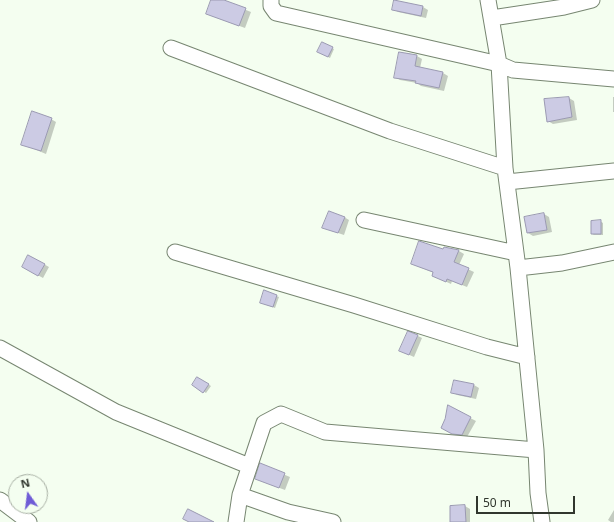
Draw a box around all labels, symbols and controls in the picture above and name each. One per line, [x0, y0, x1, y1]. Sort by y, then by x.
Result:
north arrow [8, 474, 48, 514]
text: N [19, 474, 31, 491]
scale bar [478, 488, 577, 514]
text: 50 m [483, 494, 511, 511]

